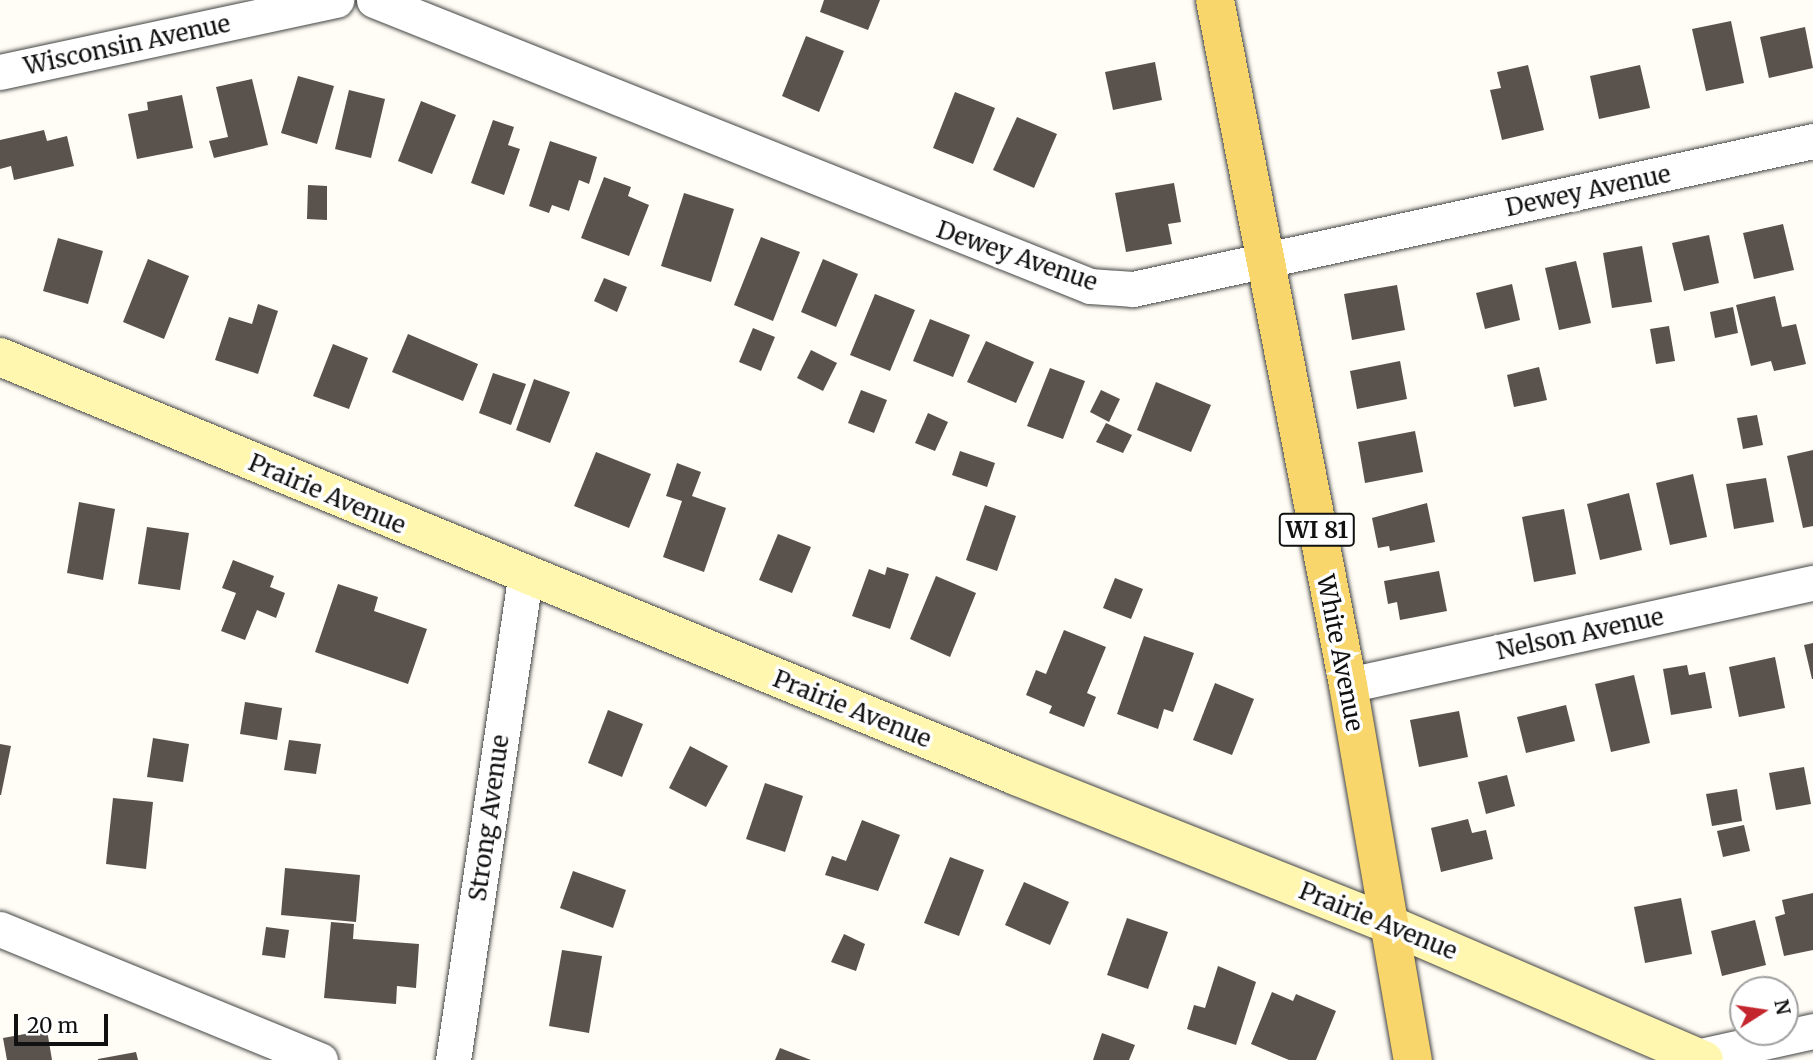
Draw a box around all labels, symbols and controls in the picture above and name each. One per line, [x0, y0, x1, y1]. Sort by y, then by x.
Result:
street label: Wisconsin Avenue [21, 9, 233, 81]
street label: Dewey Avenue [1503, 159, 1673, 223]
street label: Dewey Avenue [933, 215, 1101, 297]
street label: Prairie Avenue [244, 448, 410, 540]
road number: WI 81 [1278, 510, 1356, 550]
street label: White Avenue [1311, 572, 1369, 734]
street label: Nelson Avenue [1494, 602, 1666, 666]
street label: Prairie Avenue [769, 664, 935, 754]
street label: Strong Avenue [463, 733, 515, 903]
street label: Prairie Avenue [1295, 876, 1461, 966]
north arrow [1729, 976, 1799, 1046]
text: N [1769, 997, 1796, 1017]
scale bar [18, 1000, 112, 1044]
text: 20 m [27, 1012, 78, 1039]

